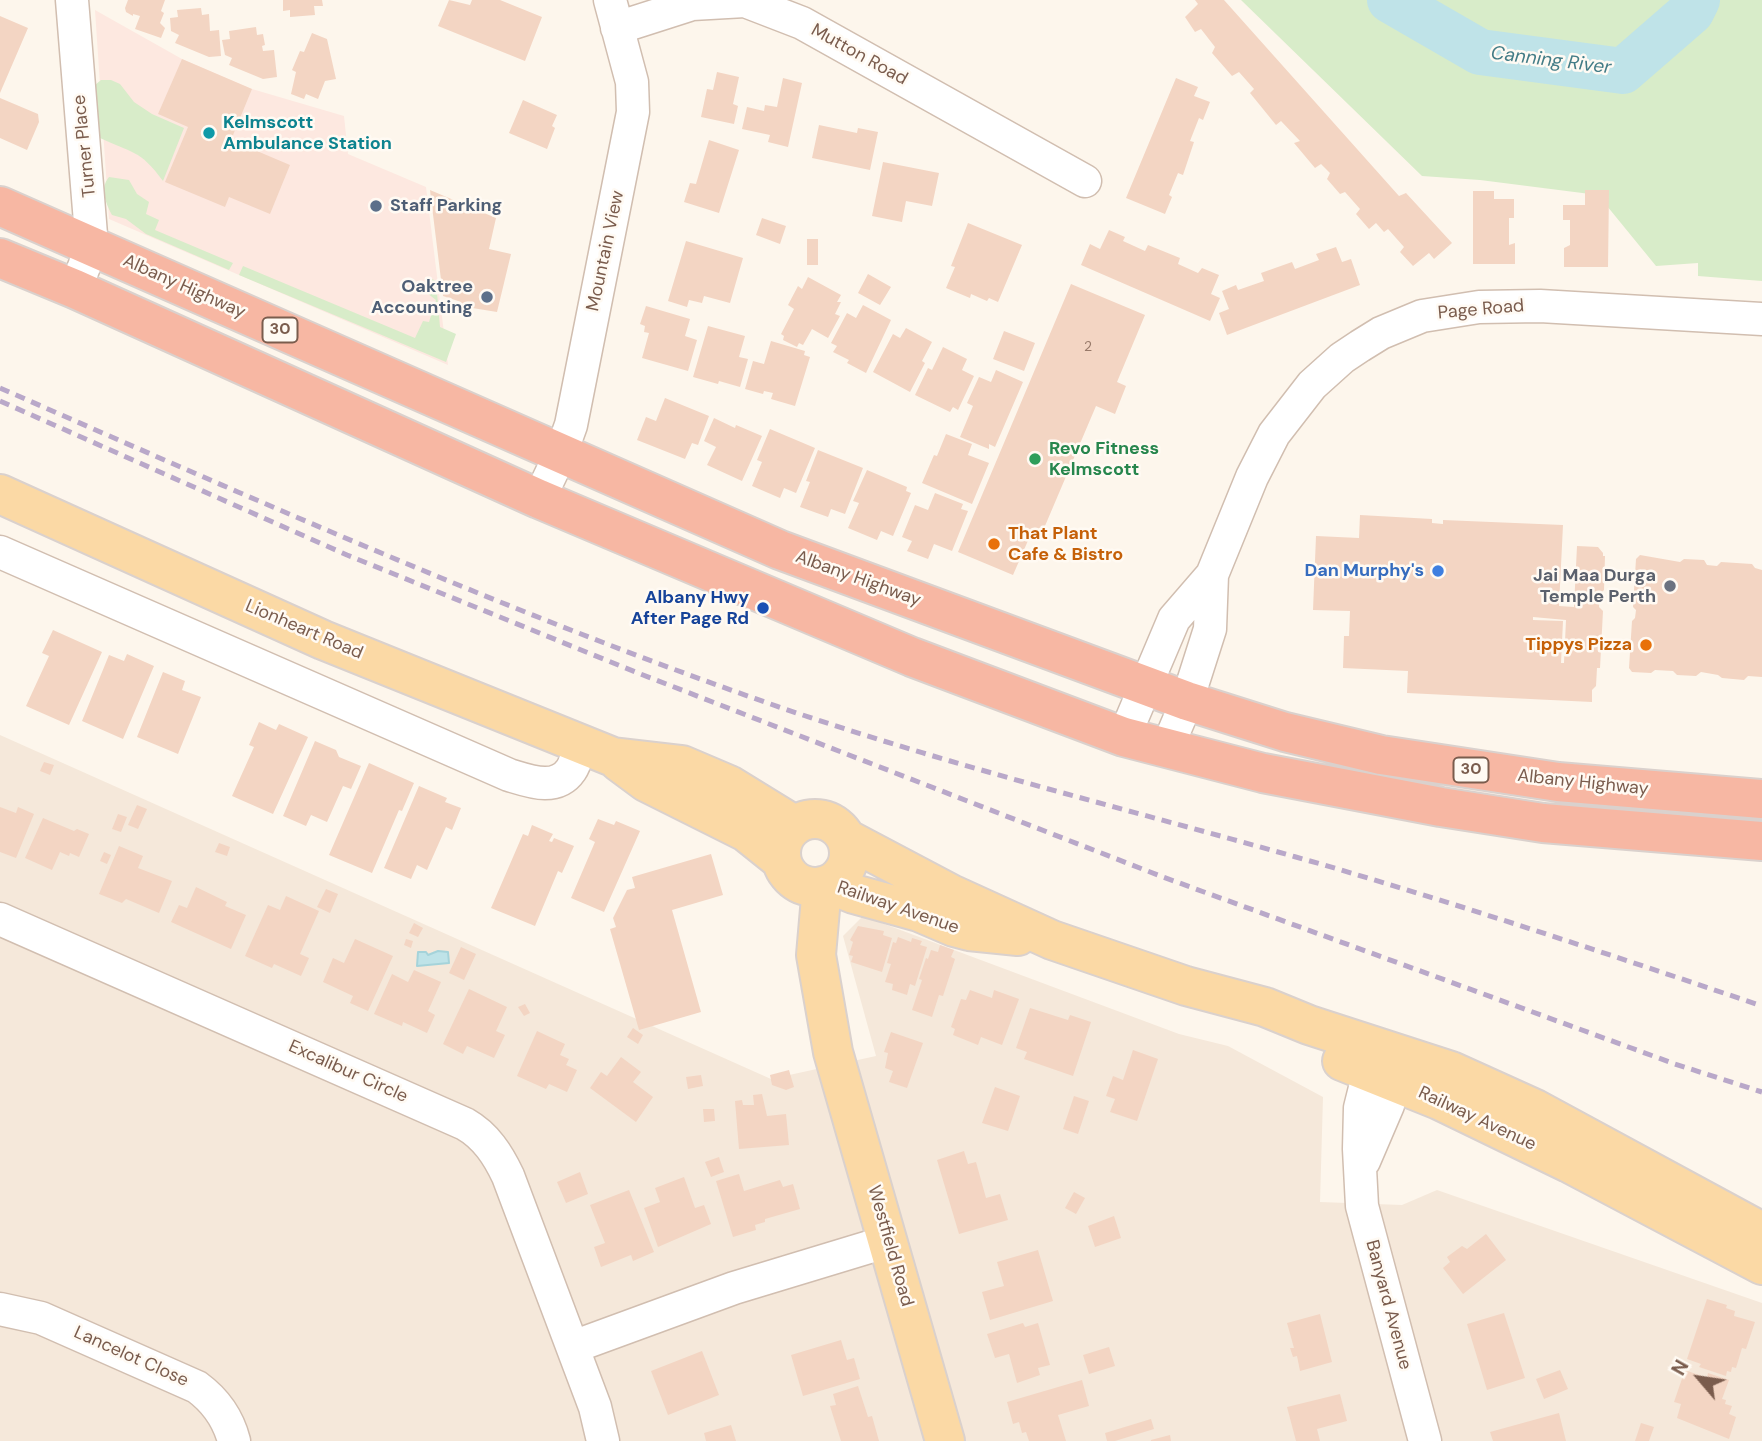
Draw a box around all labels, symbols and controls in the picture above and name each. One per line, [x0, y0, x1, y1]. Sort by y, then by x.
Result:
street label: Mutton Road [807, 20, 911, 90]
water label: Canning River [1490, 42, 1612, 80]
street label: Turner Place [69, 94, 101, 198]
place label: Kelmscott Ambulance Station [223, 112, 392, 154]
marker: Kelmscott Ambulance Station [201, 125, 217, 141]
street label: Mountain View [583, 189, 629, 313]
place label: Staff Parking [390, 195, 502, 217]
marker: Staff Parking [368, 198, 384, 214]
street label: Albany Highway [119, 250, 249, 324]
place label: Oaktree Accounting [371, 276, 473, 318]
marker: Oaktree Accounting [479, 289, 495, 305]
street label: Page Road [1437, 295, 1525, 325]
road number: 30 [262, 318, 298, 342]
house number: 2 [1084, 339, 1092, 355]
place label: Revo Fitness Kelmscott [1049, 438, 1159, 480]
marker: Revo Fitness Kelmscott [1027, 451, 1043, 467]
place label: That Plant Cafe & Bistro [1008, 523, 1123, 566]
marker: That Plant Cafe & Bistro [986, 536, 1002, 552]
street label: Albany Highway [792, 546, 924, 612]
place label: Dan Murphy's [1304, 560, 1424, 582]
marker: Dan Murphy's [1430, 563, 1446, 579]
place label: Jai Maa Durga Temple Perth [1533, 565, 1656, 608]
marker: Jai Maa Durga Temple Perth [1662, 578, 1678, 594]
place label: Albany Hwy After Page Rd [631, 587, 749, 630]
street label: Lionheart Road [242, 596, 366, 664]
marker: Albany Hwy After Page Rd [755, 600, 771, 616]
place label: Tippys Pizza [1525, 634, 1632, 656]
marker: Tippys Pizza [1638, 637, 1654, 653]
road number: 30 [1454, 758, 1488, 782]
street label: Albany Highway [1516, 765, 1650, 801]
street label: Railway Avenue [834, 877, 962, 939]
street label: Excalibur Circle [285, 1036, 411, 1108]
street label: Railway Avenue [1415, 1082, 1539, 1156]
street label: Westfield Road [862, 1183, 918, 1309]
street label: Banyard Avenue [1360, 1238, 1416, 1372]
street label: Lancelot Close [70, 1322, 192, 1392]
north arrow [1664, 1343, 1734, 1413]
text: N [1666, 1355, 1694, 1380]

